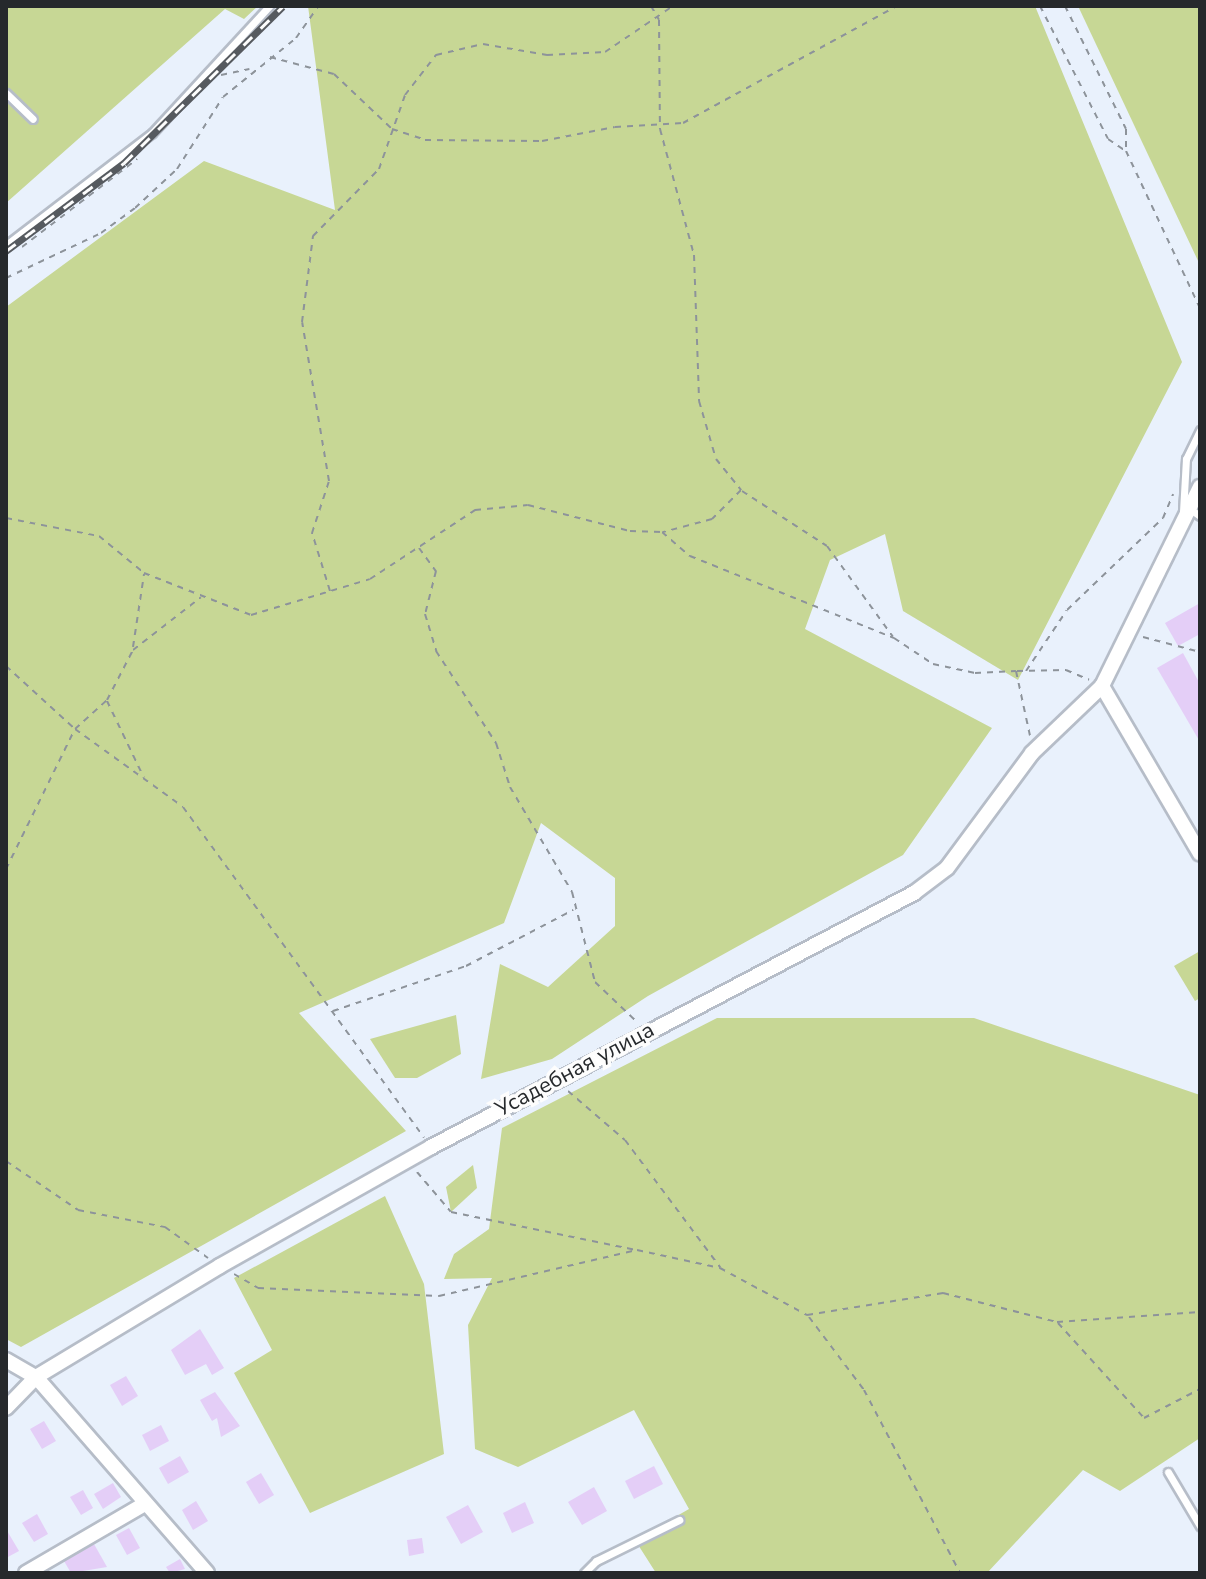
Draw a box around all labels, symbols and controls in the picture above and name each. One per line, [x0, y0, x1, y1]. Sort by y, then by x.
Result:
street label: Усадебная улица [491, 1017, 659, 1123]

